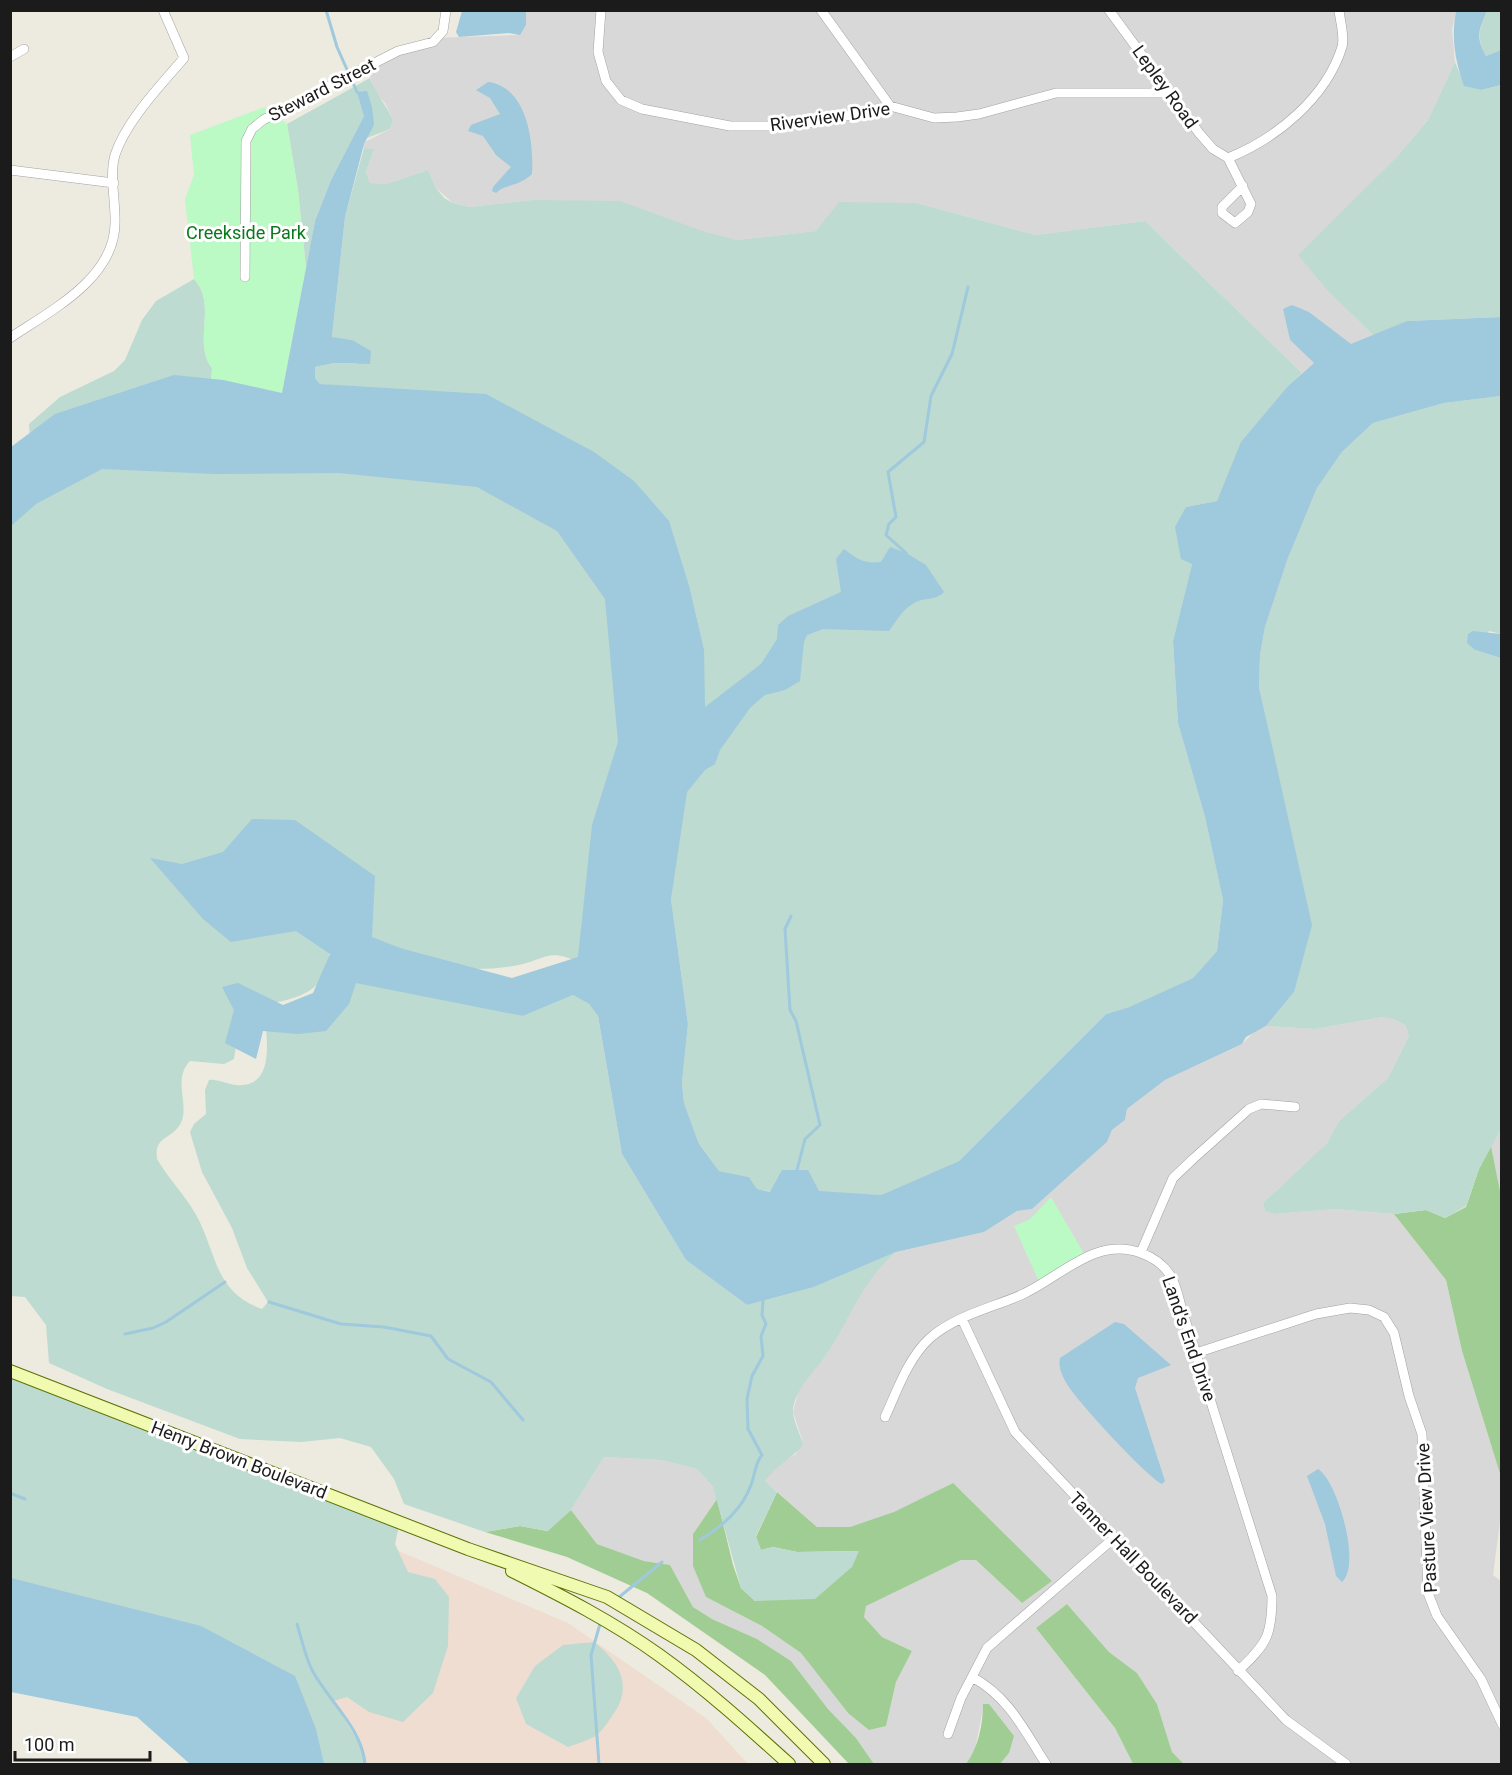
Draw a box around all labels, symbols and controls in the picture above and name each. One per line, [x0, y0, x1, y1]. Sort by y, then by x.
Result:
street label: Lepley Road [1128, 41, 1203, 132]
street label: Steward Street [265, 53, 379, 126]
street label: Riverview Drive [769, 98, 891, 135]
park label: Creekside Park [186, 222, 307, 243]
street label: Land's End Drive [1158, 1273, 1221, 1404]
street label: Henry Brown Boulevard [148, 1416, 330, 1503]
street label: Pasture View Drive [1412, 1443, 1441, 1593]
street label: Tanner Hall Boulevard [1065, 1487, 1202, 1628]
scale bar [15, 1724, 150, 1762]
text: 100 m [24, 1734, 75, 1755]

